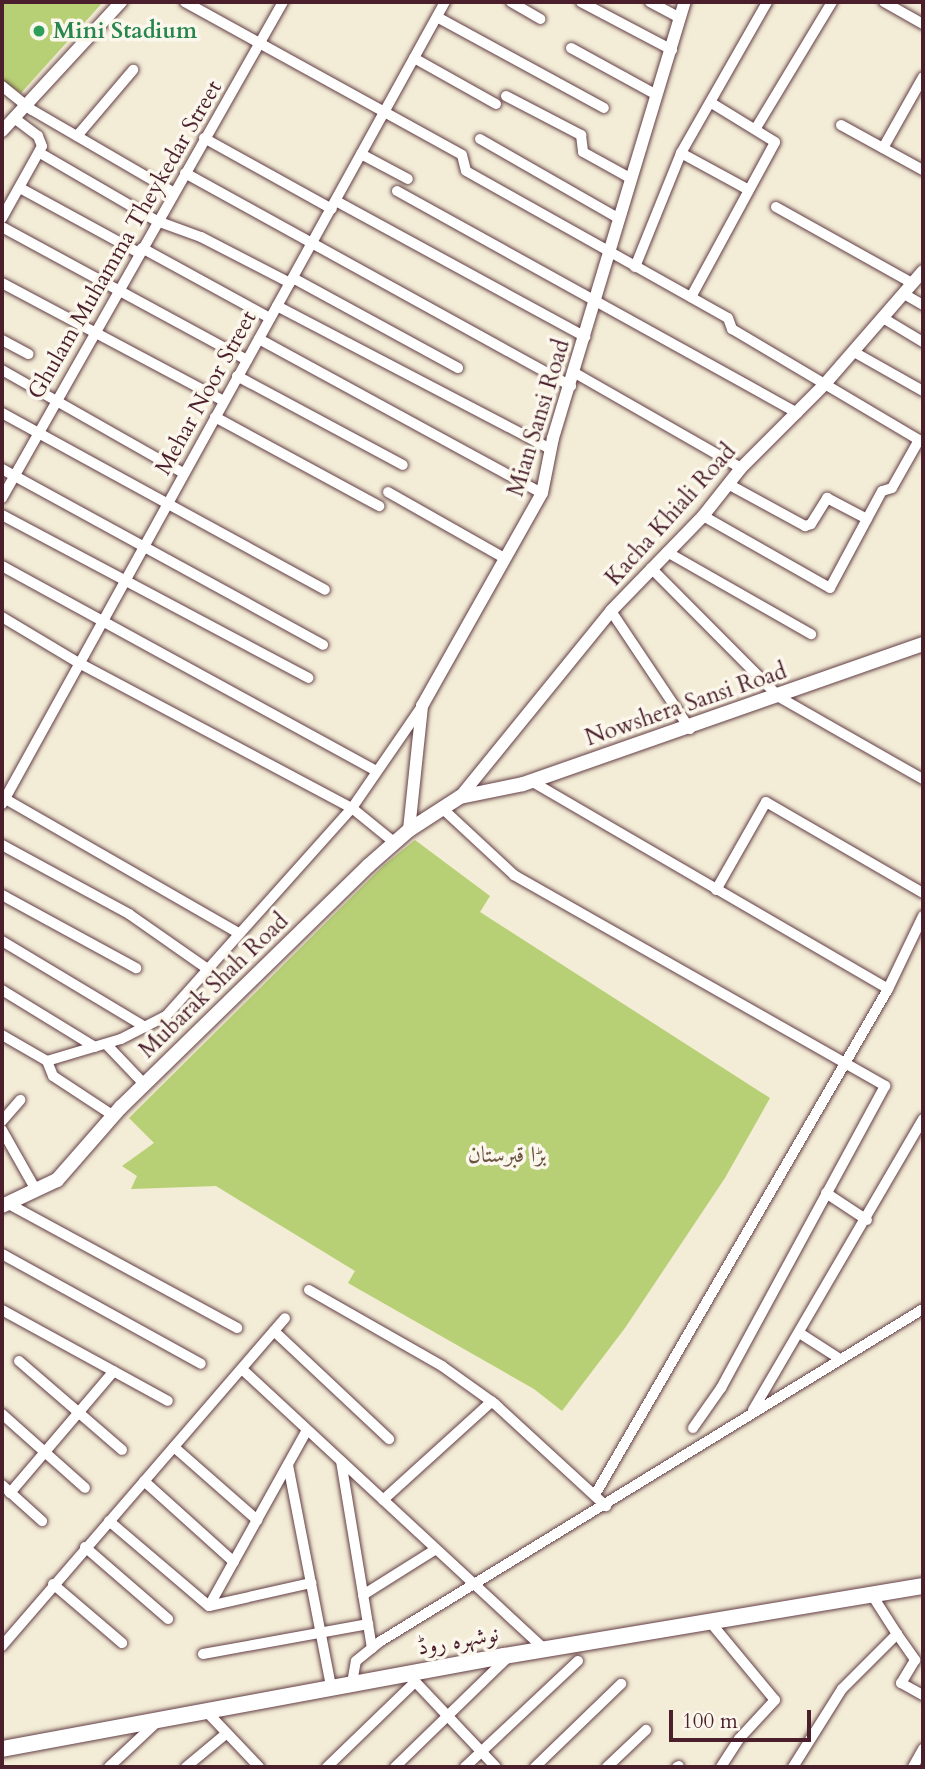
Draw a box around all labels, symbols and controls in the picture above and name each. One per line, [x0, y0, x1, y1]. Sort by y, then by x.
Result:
place label: Mini Stadium [53, 17, 197, 45]
marker: Mini Stadium [31, 23, 47, 39]
street label: Ghulam Muhamma Theykedar Street [22, 76, 228, 404]
street label: Mehar Noor Street [149, 306, 263, 480]
street label: Mian Sansi Road [502, 336, 576, 500]
street label: Kacha Khiali Road [600, 438, 742, 592]
street label: Nowshera Sansi Road [582, 658, 790, 752]
street label: Mubarak Shah Road [134, 908, 294, 1064]
park label: بڑا قبرستان [468, 1141, 546, 1169]
street label: نوشہرہ روڈ [415, 1620, 501, 1662]
scale bar [673, 1696, 815, 1740]
text: 100 m [682, 1707, 738, 1736]

